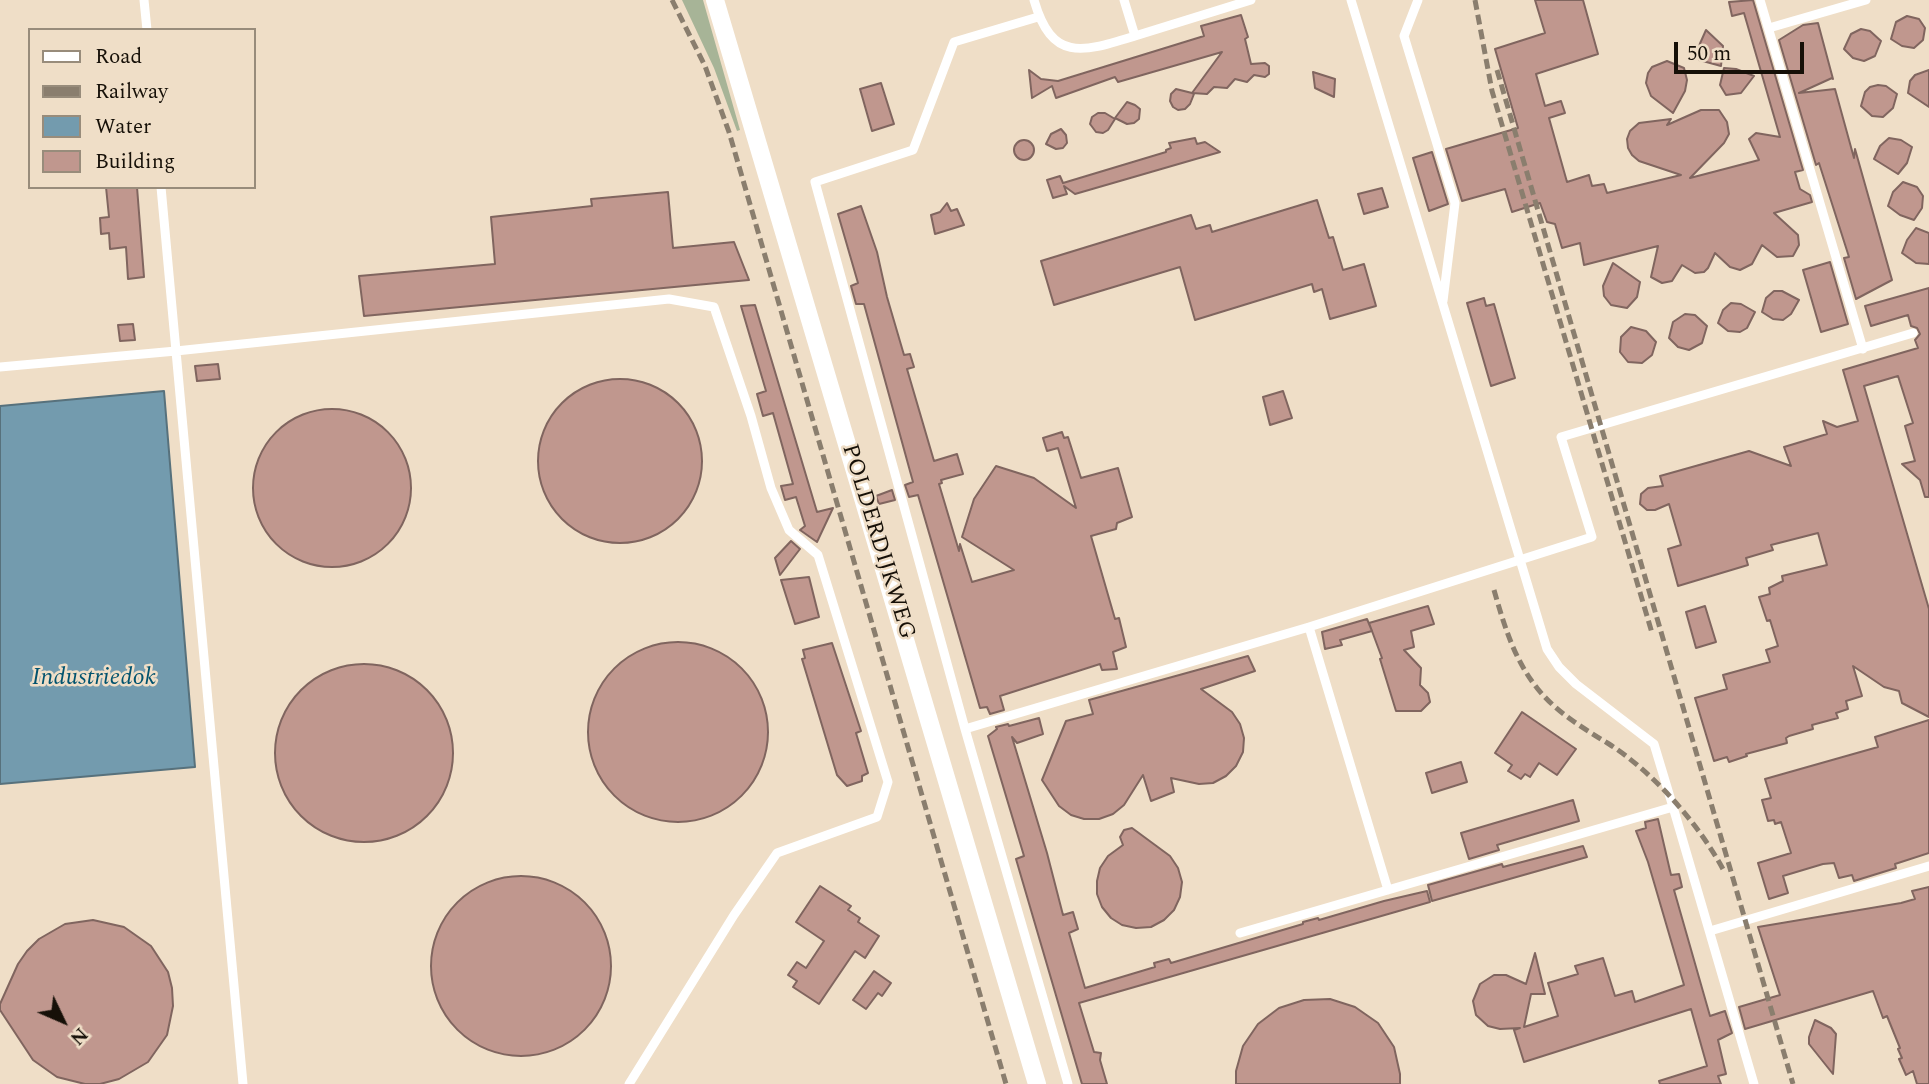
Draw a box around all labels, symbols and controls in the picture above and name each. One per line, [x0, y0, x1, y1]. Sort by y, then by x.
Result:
legend [28, 28, 256, 189]
scale bar [1677, 28, 1806, 72]
text: 50 m [1687, 38, 1731, 70]
text: Road [95, 41, 142, 73]
text: Railway [95, 76, 168, 108]
text: Water [95, 111, 151, 143]
text: Building [95, 146, 175, 178]
street label: POLDERDIJKWEG [834, 441, 920, 643]
water label: Industriedok [32, 665, 156, 693]
north arrow [28, 986, 98, 1056]
text: N [63, 1020, 94, 1052]

